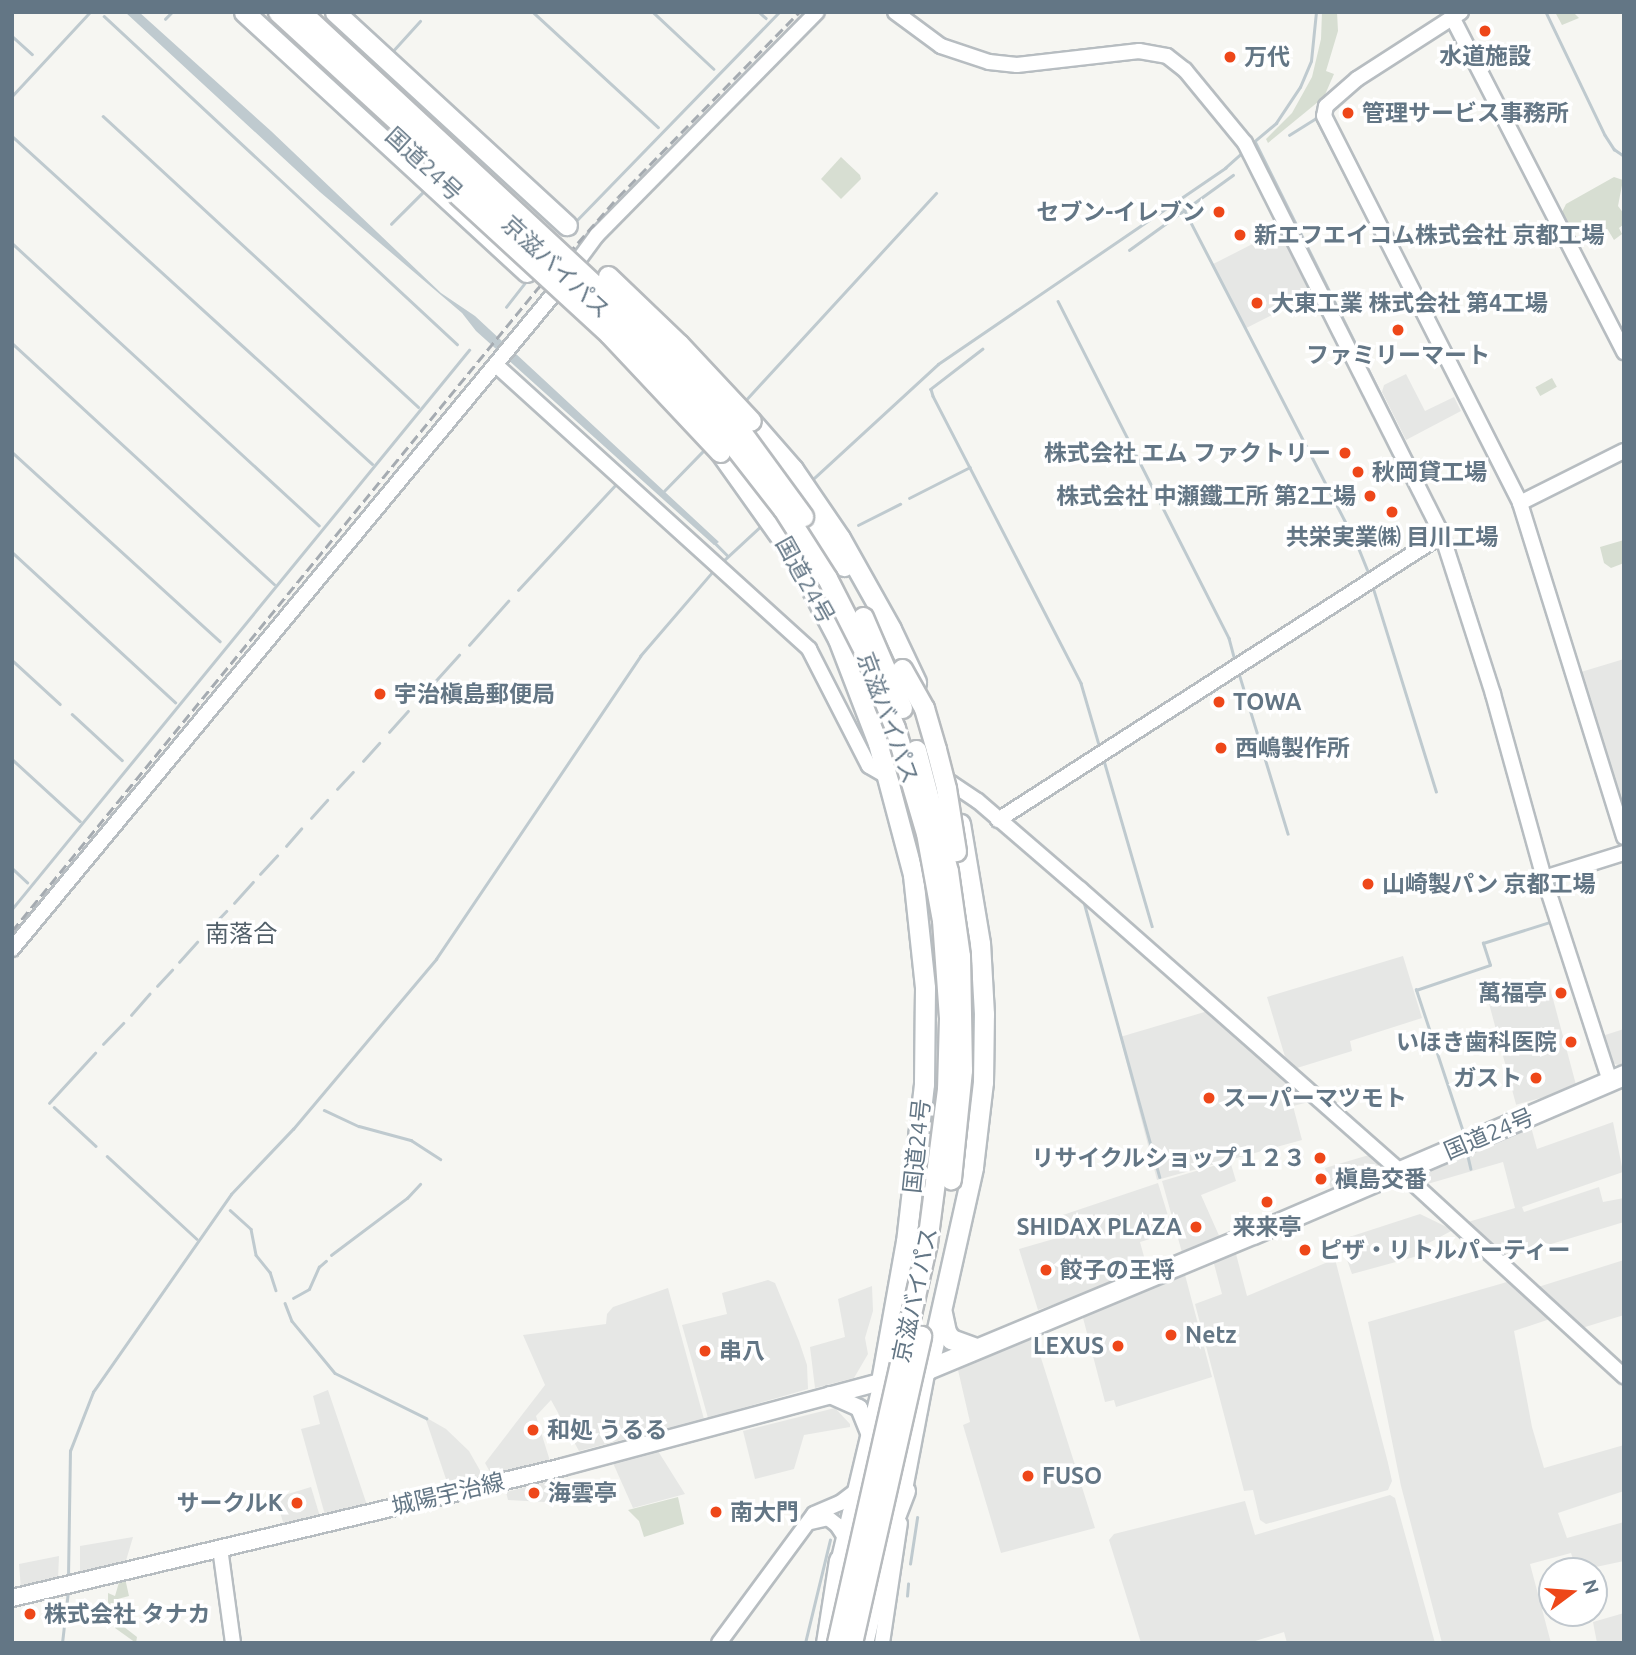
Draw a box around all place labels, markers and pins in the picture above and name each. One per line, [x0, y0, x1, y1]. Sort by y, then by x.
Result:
marker: 水道施設 [1477, 23, 1493, 39]
place label: 水道施設 [1439, 42, 1531, 70]
place label: 万代 [1244, 43, 1290, 71]
marker: 万代 [1222, 49, 1238, 65]
place label: 管理サービス事務所 [1362, 99, 1569, 127]
marker: 管理サービス事務所 [1340, 105, 1356, 121]
place label: セブン-イレブン [1036, 198, 1205, 226]
marker: セブン-イレブン [1211, 204, 1227, 220]
place label: 新エフエイコム株式会社 京都工場 [1254, 221, 1604, 249]
marker: 新エフエイコム株式会社 京都工場 [1232, 227, 1248, 243]
place label: 大東工業 株式会社 第4工場 [1271, 289, 1548, 317]
marker: 大東工業 株式会社 第4工場 [1249, 295, 1265, 311]
marker: ファミリーマート [1390, 322, 1406, 338]
place label: ファミリーマート [1306, 341, 1490, 369]
place label: 株式会社 エム ファクトリー [1044, 439, 1331, 467]
marker: 株式会社 エム ファクトリー [1337, 445, 1353, 461]
place label: 秋岡貸工場 [1372, 458, 1487, 486]
marker: 秋岡貸工場 [1350, 464, 1366, 480]
place label: 株式会社 中瀬鐵工所 第2工場 [1056, 482, 1356, 510]
marker: 株式会社 中瀬鐵工所 第2工場 [1362, 488, 1378, 504]
marker: 共栄実業㈱ 目川工場 [1384, 504, 1400, 520]
place label: 共栄実業㈱ 目川工場 [1286, 523, 1498, 551]
place label: 宇治槇島郵便局 [394, 680, 555, 708]
marker: 宇治槇島郵便局 [372, 686, 388, 702]
place label: TOWA [1233, 688, 1301, 716]
marker: TOWA [1211, 694, 1227, 710]
place label: 西嶋製作所 [1235, 734, 1350, 762]
marker: 西嶋製作所 [1213, 740, 1229, 756]
place label: 山崎製パン 京都工場 [1382, 870, 1594, 898]
marker: 山崎製パン 京都工場 [1360, 876, 1376, 892]
place label: 萬福亭 [1478, 979, 1547, 1007]
marker: 萬福亭 [1553, 985, 1569, 1001]
place label: いほき歯科医院 [1396, 1028, 1557, 1056]
marker: いほき歯科医院 [1563, 1034, 1579, 1050]
place label: ガスト [1453, 1064, 1522, 1092]
marker: ガスト [1528, 1070, 1544, 1086]
place label: スーパーマツモト [1223, 1084, 1407, 1112]
marker: スーパーマツモト [1201, 1090, 1217, 1106]
place label: リサイクルショップ１２３ [1030, 1144, 1306, 1172]
marker: リサイクルショップ１２３ [1312, 1150, 1328, 1166]
place label: 槇島交番 [1335, 1165, 1427, 1193]
marker: 槇島交番 [1313, 1171, 1329, 1187]
marker: 来来亭 [1259, 1194, 1275, 1210]
place label: SHIDAX PLAZA [1016, 1213, 1182, 1241]
place label: 来来亭 [1233, 1213, 1301, 1241]
marker: SHIDAX PLAZA [1188, 1219, 1204, 1235]
place label: ピザ・リトルパーティー [1319, 1236, 1572, 1264]
marker: ピザ・リトルパーティー [1297, 1242, 1313, 1258]
place label: 餃子の王将 [1060, 1256, 1175, 1284]
marker: 餃子の王将 [1038, 1262, 1054, 1278]
place label: Netz [1185, 1321, 1237, 1349]
marker: Netz [1163, 1327, 1179, 1343]
place label: LEXUS [1033, 1332, 1104, 1360]
place label: 串八 [719, 1337, 765, 1365]
marker: LEXUS [1110, 1338, 1126, 1354]
marker: 串八 [697, 1343, 713, 1359]
place label: 和処 うるる [547, 1416, 667, 1444]
marker: 和処 うるる [525, 1422, 541, 1438]
place label: FUSO [1042, 1462, 1102, 1490]
marker: FUSO [1020, 1468, 1036, 1484]
place label: 海雲亭 [548, 1479, 617, 1507]
marker: 海雲亭 [526, 1485, 542, 1501]
place label: サークルK [176, 1489, 283, 1517]
marker: サークルK [289, 1495, 305, 1511]
place label: 南大門 [730, 1498, 799, 1526]
marker: 南大門 [708, 1504, 724, 1520]
place label: 株式会社 タナカ [44, 1600, 210, 1628]
marker: 株式会社 タナカ [22, 1606, 38, 1622]

